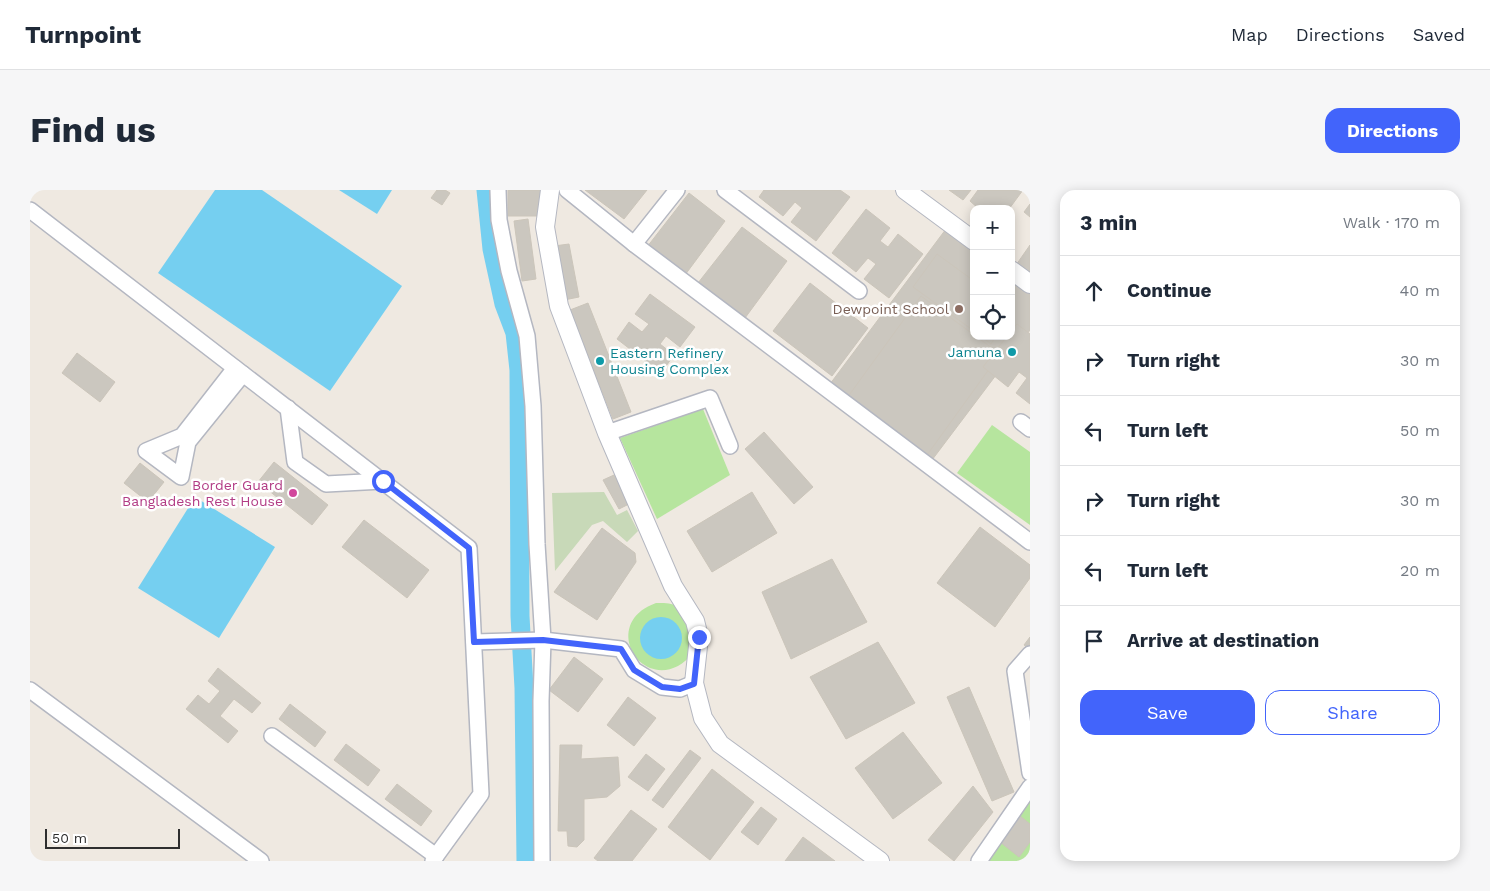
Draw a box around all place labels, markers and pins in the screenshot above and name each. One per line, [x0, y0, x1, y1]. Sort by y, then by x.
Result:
place label: Dewpoint School [833, 301, 950, 317]
marker: Dewpoint School [953, 303, 965, 315]
place label: Jamuna [948, 344, 1002, 360]
place label: Eastern Refinery Housing Complex [610, 345, 729, 377]
marker: Jamuna [1006, 346, 1018, 358]
marker: Eastern Refinery Housing Complex [594, 355, 606, 367]
place label: Border Guard Bangladesh Rest House [122, 477, 283, 509]
marker: Border Guard Bangladesh Rest House [287, 487, 299, 499]

